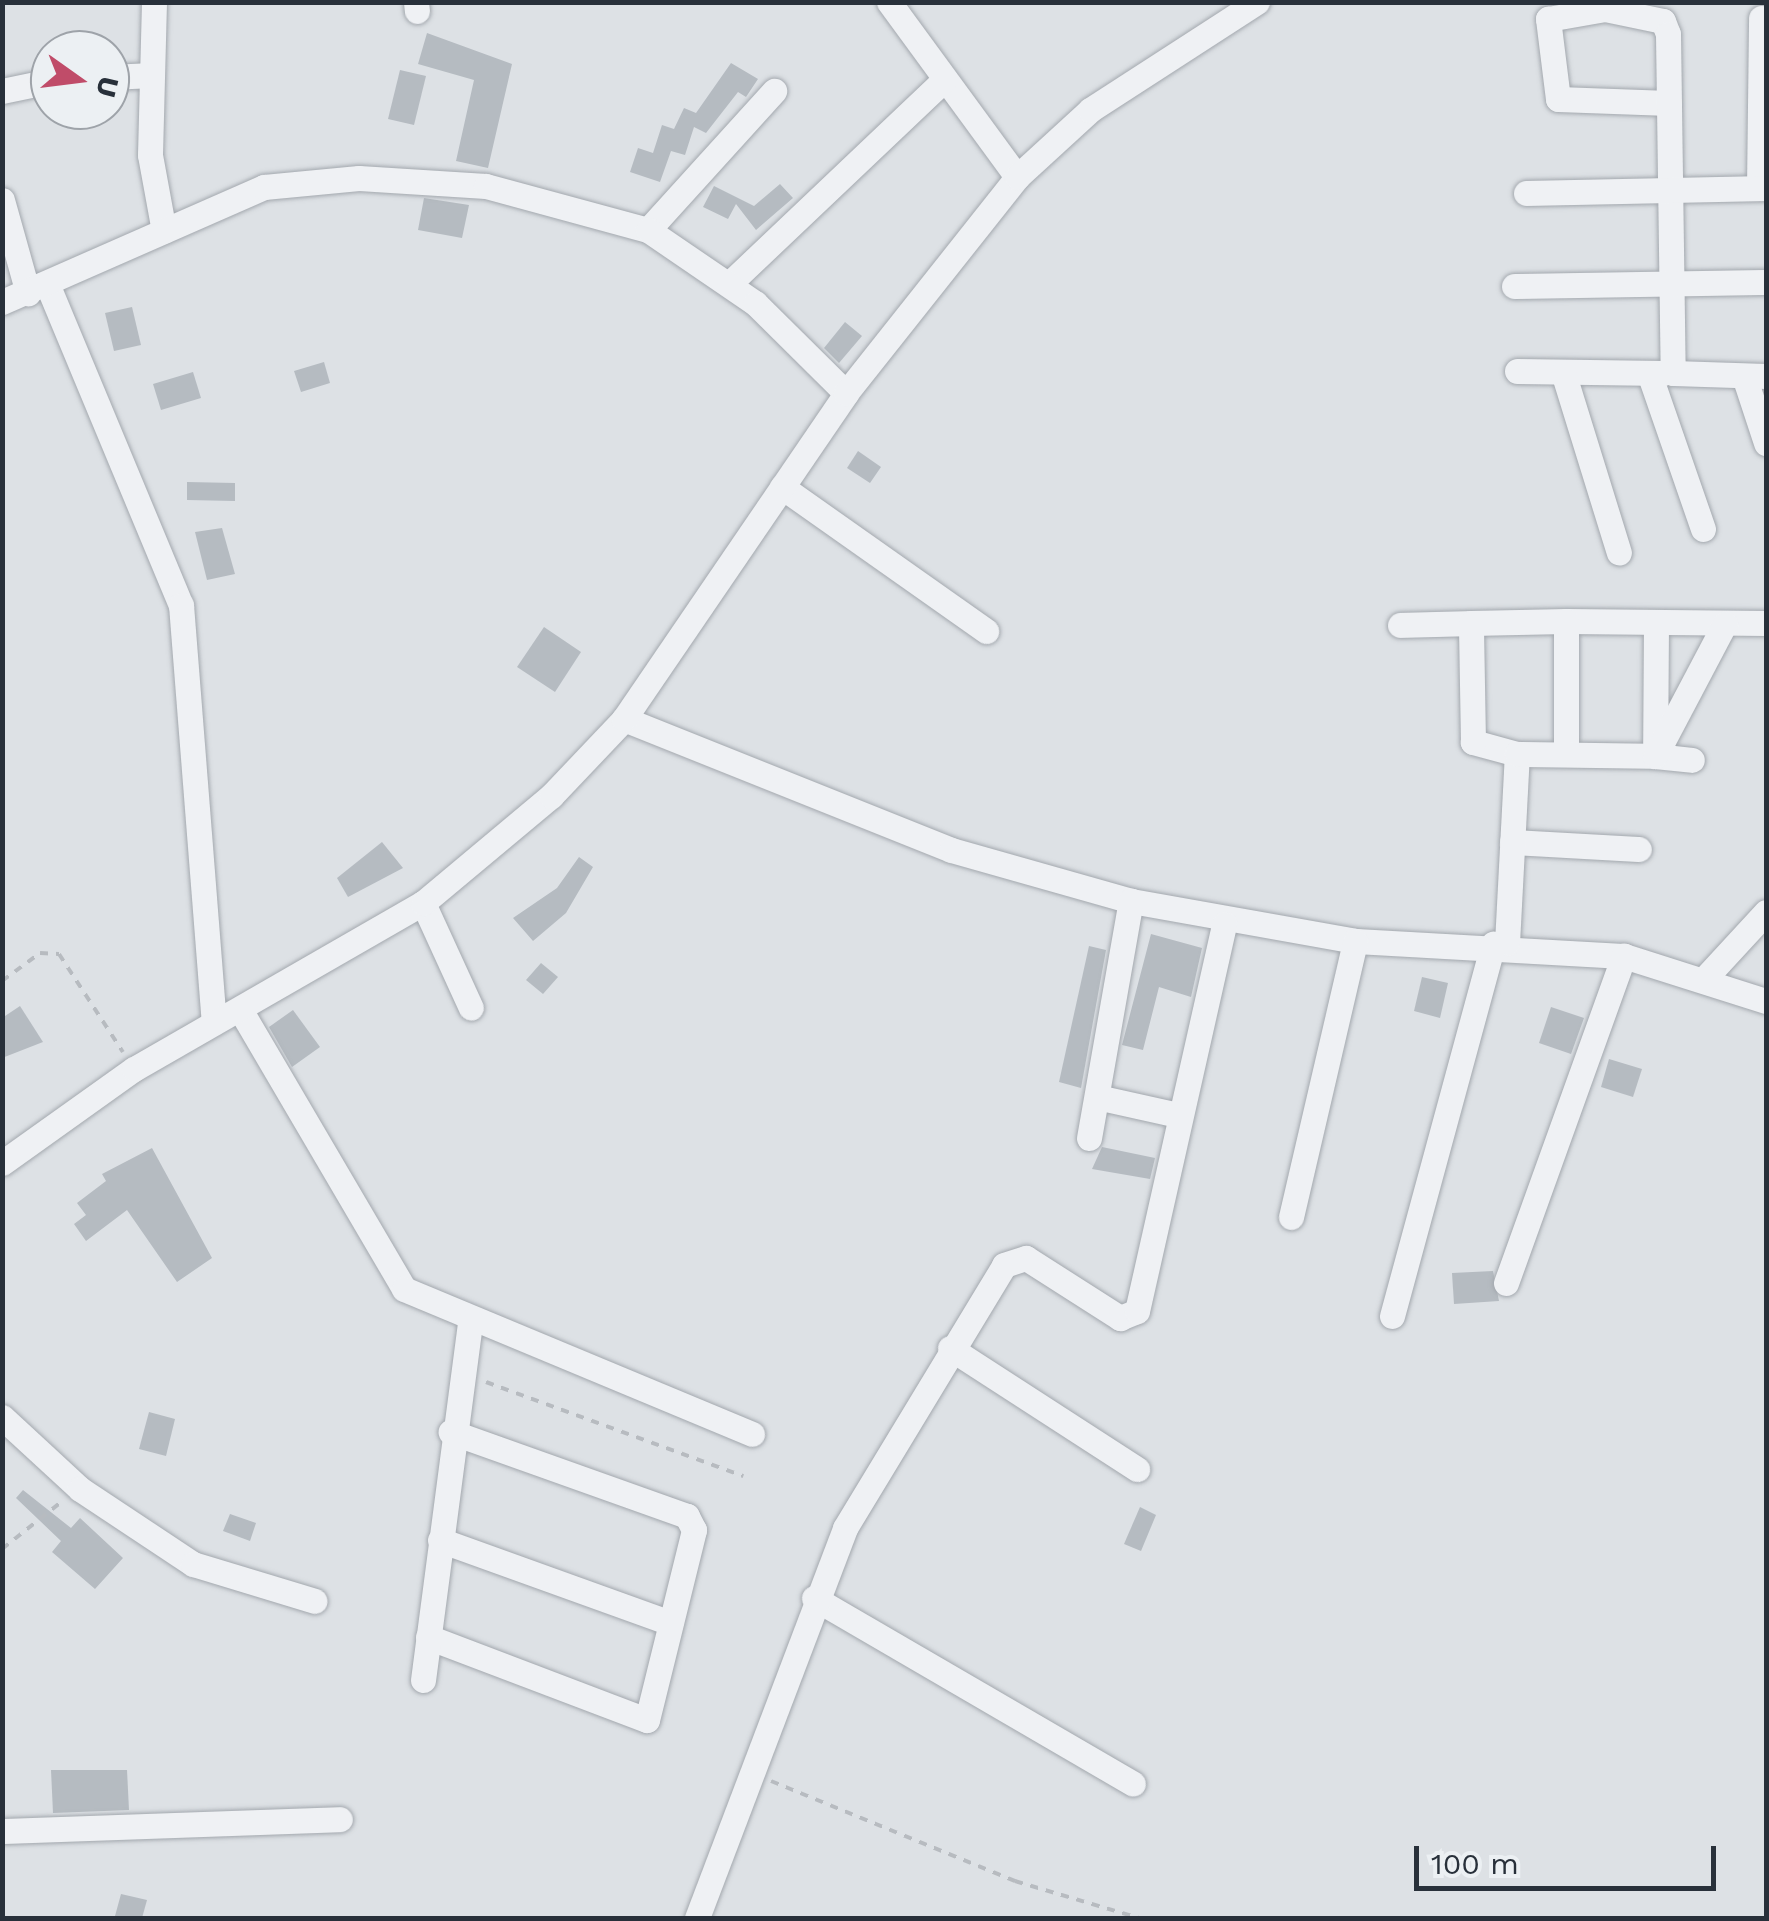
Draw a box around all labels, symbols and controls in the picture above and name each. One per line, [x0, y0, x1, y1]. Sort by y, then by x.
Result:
north arrow [30, 30, 130, 130]
text: U [89, 73, 126, 101]
scale bar [1419, 1826, 1722, 1888]
text: 100 m [1431, 1846, 1519, 1881]

